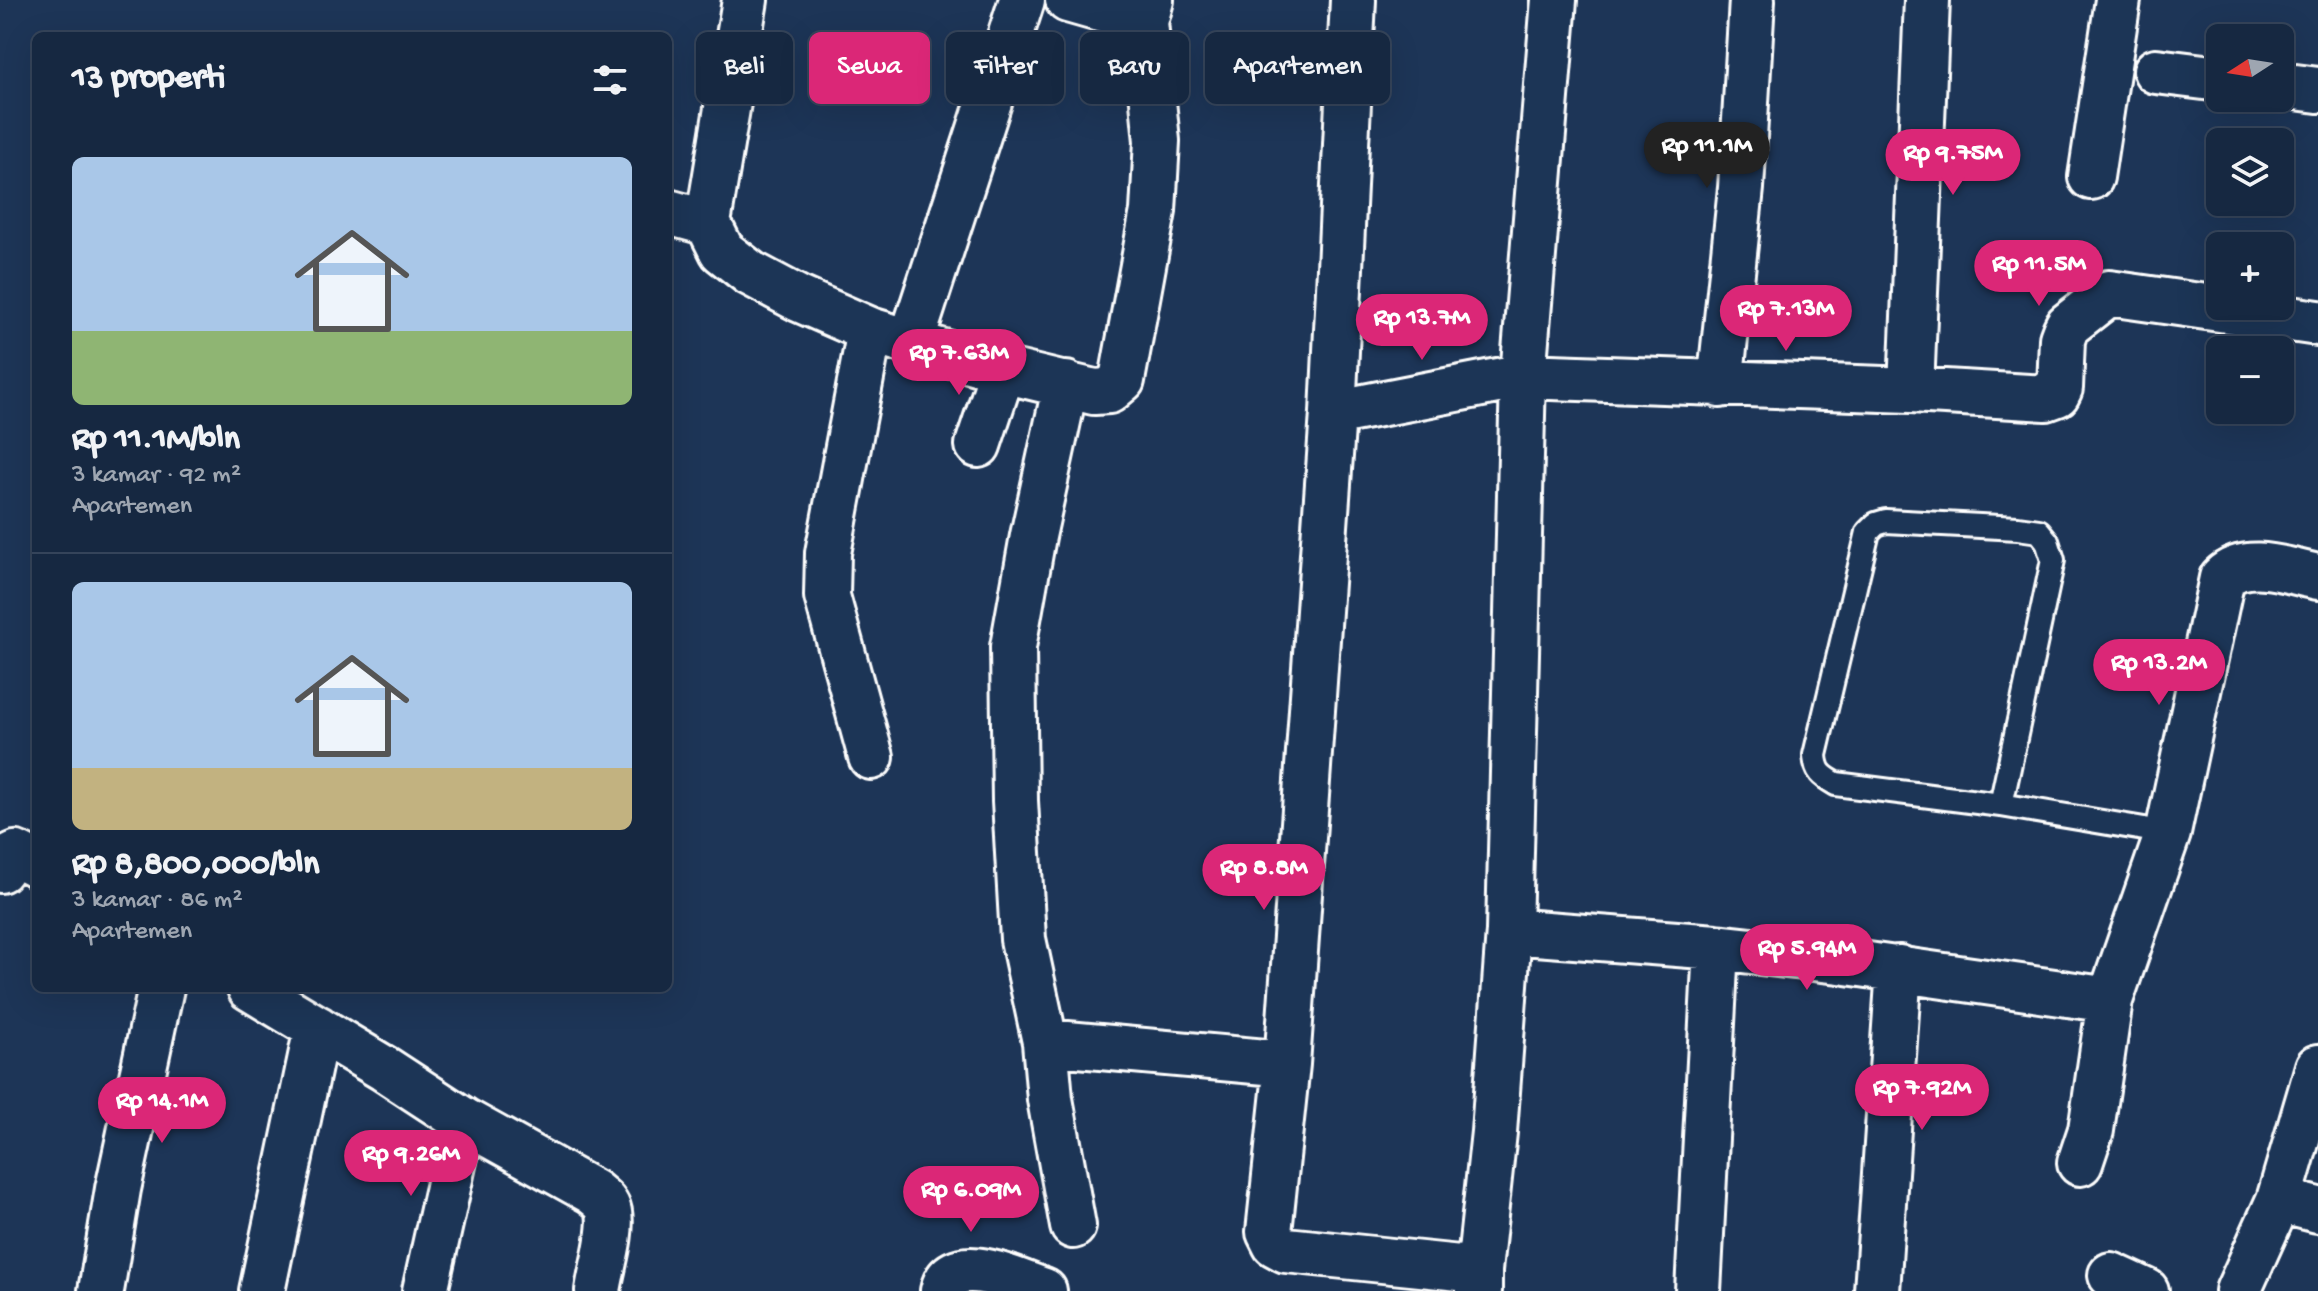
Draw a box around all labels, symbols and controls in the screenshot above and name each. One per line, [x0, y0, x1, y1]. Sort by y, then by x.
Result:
north arrow [2206, 24, 2294, 112]
map controls [2206, 24, 2294, 424]
chip: Beli [696, 32, 793, 104]
chip: Sewa [809, 32, 930, 104]
chip: Filter [946, 32, 1064, 104]
chip: Baru [1080, 32, 1189, 104]
chip: Apartemen [1205, 32, 1390, 104]
icon: filters [588, 58, 632, 102]
text: 13 properti [72, 60, 225, 100]
pin: Rp 11.1M [1624, 122, 1790, 190]
button: layers [2206, 128, 2294, 216]
pin: Rp 9.75M [1870, 129, 2036, 197]
text: Rp 11.1M [1662, 132, 1752, 163]
text: Rp 9.75M [1904, 139, 2003, 170]
icon: home [280, 209, 424, 353]
button: + [2206, 232, 2294, 320]
pin: Rp 11.5M [1956, 240, 2122, 308]
text: Rp 11.5M [1992, 250, 2086, 281]
pin: Rp 7.13M [1703, 285, 1869, 353]
pin: Rp 13.7M [1339, 294, 1505, 362]
text: Rp 7.13M [1738, 295, 1834, 326]
text: Rp 13.7M [1374, 304, 1470, 335]
pin: Rp 7.63M [876, 329, 1042, 397]
button: − [2206, 336, 2294, 424]
text: Rp 7.63M [910, 339, 1008, 370]
text: Rp 11.1M/bln [72, 421, 240, 461]
text: 3 kamar · 92 m² [72, 461, 241, 492]
text: Apartemen [72, 492, 192, 523]
icon: home [280, 634, 424, 778]
pin: Rp 13.2M [2076, 639, 2242, 707]
text: Rp 13.2M [2111, 649, 2207, 680]
pin: Rp 8.8M [1190, 844, 1338, 912]
text: Rp 8,800,000/bln [72, 846, 320, 886]
text: Rp 8.8M [1220, 854, 1308, 885]
text: 3 kamar · 86 m² [72, 886, 243, 917]
text: Apartemen [72, 917, 192, 948]
pin: Rp 5.94M [1724, 924, 1890, 992]
text: Rp 5.94M [1758, 934, 1856, 965]
pin: Rp 7.92M [1839, 1064, 2005, 1132]
text: Rp 7.92M [1873, 1074, 1971, 1105]
pin: Rp 14.1M [79, 1077, 245, 1145]
text: Rp 14.1M [116, 1087, 208, 1118]
pin: Rp 9.26M [328, 1130, 494, 1198]
text: Rp 9.26M [362, 1140, 460, 1171]
pin: Rp 6.09M [888, 1166, 1054, 1234]
text: Rp 6.09M [921, 1176, 1021, 1207]

